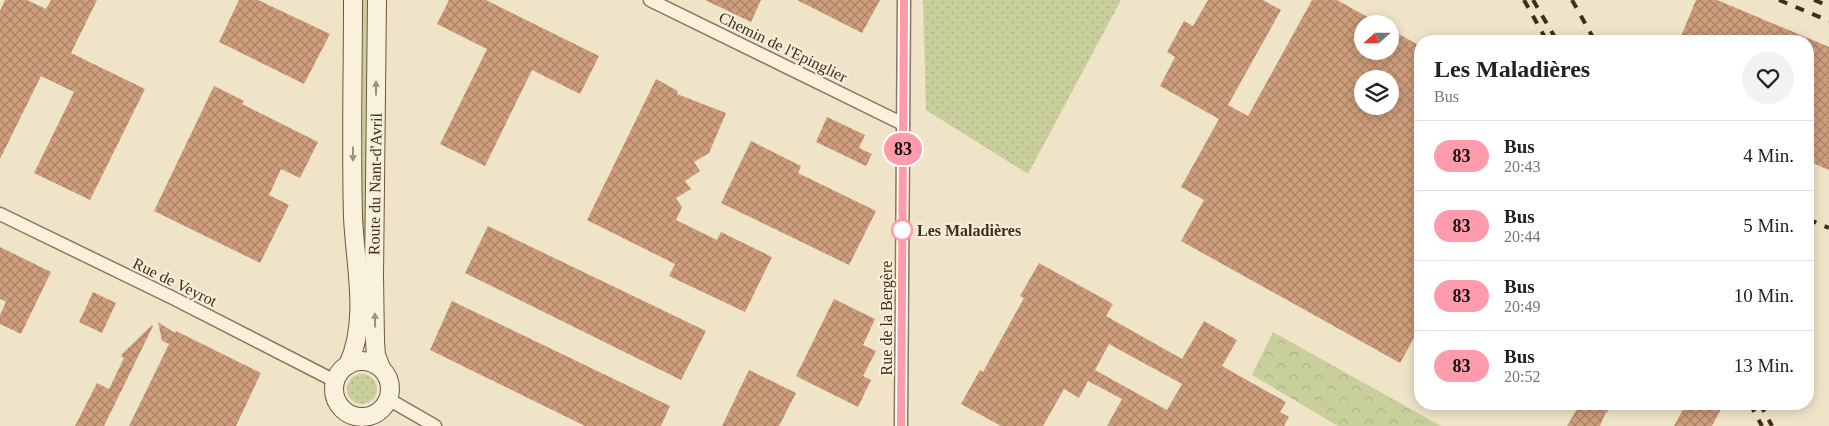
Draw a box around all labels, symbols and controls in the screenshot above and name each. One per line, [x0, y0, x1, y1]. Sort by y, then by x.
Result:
street label: Chemin de l'Epinglier [716, 9, 851, 87]
north arrow [1354, 15, 1399, 60]
map controls [1354, 15, 1399, 115]
button: heart [1742, 52, 1794, 104]
text: Les Maladières [1434, 56, 1590, 82]
button: layers [1354, 70, 1399, 115]
one-way arrow [372, 79, 380, 95]
text: Bus [1434, 88, 1459, 105]
street label: Route du Nant-d'Avril [365, 112, 385, 255]
line badge: 83 [880, 133, 926, 165]
text: Bus [1504, 136, 1535, 157]
text: 83 [894, 139, 912, 159]
text: 4 Min. [1743, 145, 1794, 166]
one-way arrow [349, 146, 357, 162]
text: 83 [1453, 146, 1471, 166]
text: 20:43 [1504, 158, 1540, 175]
text: Bus [1504, 206, 1535, 227]
text: 5 Min. [1743, 215, 1794, 236]
text: 83 [1453, 216, 1471, 236]
marker: Les Maladières [891, 219, 913, 241]
place label: Les Maladières [917, 222, 1021, 239]
text: 20:44 [1504, 228, 1540, 245]
street label: Rue de Veyrot [130, 254, 220, 311]
street label: Rue de la Bergère [878, 261, 896, 375]
text: Bus [1504, 276, 1535, 297]
text: 10 Min. [1734, 285, 1794, 306]
text: 83 [1453, 286, 1471, 306]
text: 20:49 [1504, 298, 1540, 315]
one-way arrow [370, 312, 378, 328]
text: Bus [1504, 346, 1535, 367]
text: 13 Min. [1734, 355, 1794, 376]
text: 83 [1453, 356, 1471, 376]
text: 20:52 [1504, 368, 1540, 385]

